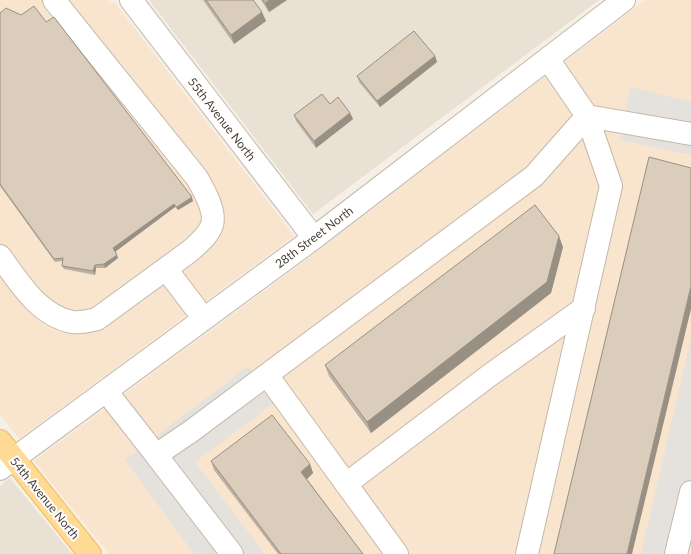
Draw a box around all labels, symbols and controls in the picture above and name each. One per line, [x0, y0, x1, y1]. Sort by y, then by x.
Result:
street label: 55th Avenue North [185, 74, 259, 164]
street label: 28th Street North [272, 203, 356, 271]
street label: 54th Avenue North [7, 454, 83, 542]

